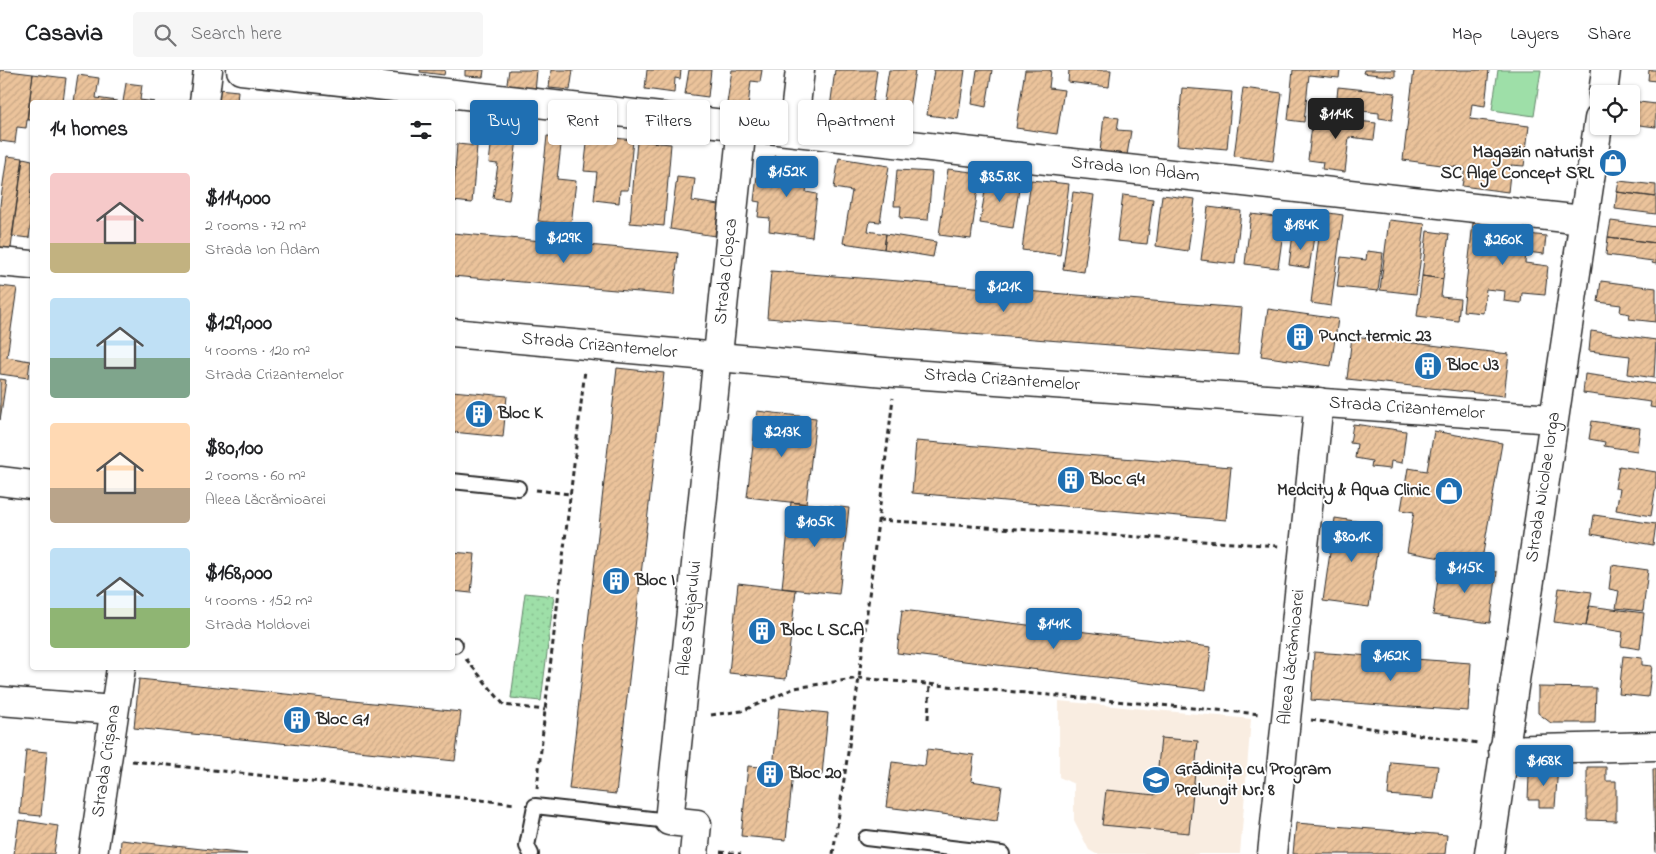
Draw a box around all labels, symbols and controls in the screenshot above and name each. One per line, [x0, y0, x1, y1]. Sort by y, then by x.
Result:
search box [133, 12, 483, 57]
text: Casavia [25, 17, 103, 52]
icon: search [151, 21, 179, 49]
text: Search here [191, 21, 282, 48]
text: Map [1452, 22, 1482, 48]
text: Layers [1510, 22, 1560, 48]
text: Share [1588, 22, 1631, 48]
map controls [1590, 85, 1640, 135]
button: locate [1590, 85, 1640, 135]
pin: $114K [1301, 98, 1371, 140]
chip: Buy [470, 100, 538, 145]
chip: Rent [548, 100, 617, 145]
chip: Filters [627, 100, 710, 145]
chip: New [720, 100, 788, 145]
chip: Apartment [798, 100, 913, 145]
text: $114K [1319, 102, 1353, 126]
text: 14 homes [50, 115, 128, 145]
icon: filters [407, 116, 435, 144]
place label: Magazin naturist SC Alge Concept SRL [1441, 140, 1595, 188]
shop icon: Magazin naturist SC Alge Concept SRL [1598, 148, 1628, 178]
street label: Strada Ion Adam [1070, 150, 1201, 190]
pin: $152K [752, 156, 822, 198]
text: $152K [767, 160, 807, 184]
pin: $85.8K [959, 160, 1041, 203]
text: $85.8K [979, 165, 1021, 189]
text: $114,000 [205, 184, 271, 214]
icon: home [90, 193, 150, 253]
pin: $184K [1266, 208, 1336, 251]
text: $184K [1283, 213, 1319, 237]
text: 2 rooms · 72 m² [205, 214, 306, 238]
street label: Strada Cloșca [708, 217, 745, 326]
pin: $129K [529, 222, 599, 264]
pin: $260K [1468, 224, 1538, 266]
text: $129K [546, 226, 582, 250]
text: $260K [1483, 228, 1523, 252]
text: Strada Ion Adam [205, 238, 320, 262]
pin: $121K [969, 270, 1039, 313]
text: $121K [986, 275, 1022, 299]
text: $129,000 [205, 309, 272, 339]
icon: home [90, 318, 150, 378]
building icon: Punct termic 23 [1285, 322, 1315, 352]
place label: Punct termic 23 [1319, 324, 1432, 350]
street label: Strada Crizantemelor [520, 326, 679, 366]
text: 4 rooms · 120 m² [205, 339, 310, 363]
building icon: Bloc J3 [1413, 351, 1443, 381]
place label: Bloc J3 [1446, 353, 1500, 379]
street label: Strada Crizantemelor [923, 362, 1081, 399]
text: Strada Crizantemelor [205, 363, 344, 387]
street label: Strada Crizantemelor [1328, 390, 1486, 427]
building icon: Bloc K [464, 399, 494, 429]
place label: Bloc K [497, 401, 544, 427]
street label: Strada Nicolae Iorga [1520, 410, 1568, 564]
pin: $213K [747, 416, 817, 458]
text: $213K [763, 420, 801, 444]
text: $80,100 [205, 434, 263, 464]
icon: home [90, 443, 150, 503]
text: 2 rooms · 60 m² [205, 464, 306, 488]
building icon: Bloc G4 [1056, 465, 1086, 495]
place label: Bloc G4 [1089, 467, 1145, 493]
shop icon: Medcity & Aqua Clinic [1434, 476, 1464, 506]
place label: Medcity & Aqua Clinic [1277, 478, 1431, 505]
text: Aleea Lăcrămioarei [205, 488, 326, 512]
pin: $105K [780, 506, 850, 548]
text: $105K [796, 510, 834, 534]
pin: $80.1K [1311, 520, 1393, 563]
text: $80.1K [1333, 525, 1371, 549]
pin: $115K [1430, 552, 1500, 594]
text: $115K [1447, 556, 1483, 580]
text: $168,000 [205, 559, 272, 589]
street label: Aleea Stejarului [671, 559, 709, 677]
building icon: Bloc I [601, 566, 631, 596]
icon: home [90, 568, 150, 628]
place label: Bloc I [634, 568, 675, 594]
street label: Aleea Lăcrămioarei [1273, 588, 1312, 726]
text: 4 rooms · 152 m² [205, 589, 313, 613]
pin: $141K [1019, 608, 1089, 650]
text: $141K [1037, 612, 1071, 636]
text: Strada Moldovei [205, 613, 310, 637]
building icon: Bloc L SC.A [747, 616, 777, 646]
place label: Bloc L SC.A [780, 618, 864, 644]
pin: $162K [1356, 640, 1426, 682]
text: $162K [1372, 644, 1410, 668]
street label: Strada Crișana [86, 703, 128, 819]
building icon: Bloc G1 [282, 705, 312, 735]
place label: Bloc G1 [315, 707, 369, 733]
pin: $168K [1509, 744, 1579, 787]
text: $168K [1526, 749, 1562, 773]
place label: Grădinița cu Program Prelungit Nr. 8 [1175, 757, 1331, 805]
building icon: Bloc 20 [755, 759, 785, 789]
place label: Bloc 20 [788, 761, 842, 787]
school or university icon: Grădinița cu Program Prelungit Nr. 8 [1141, 765, 1171, 795]

